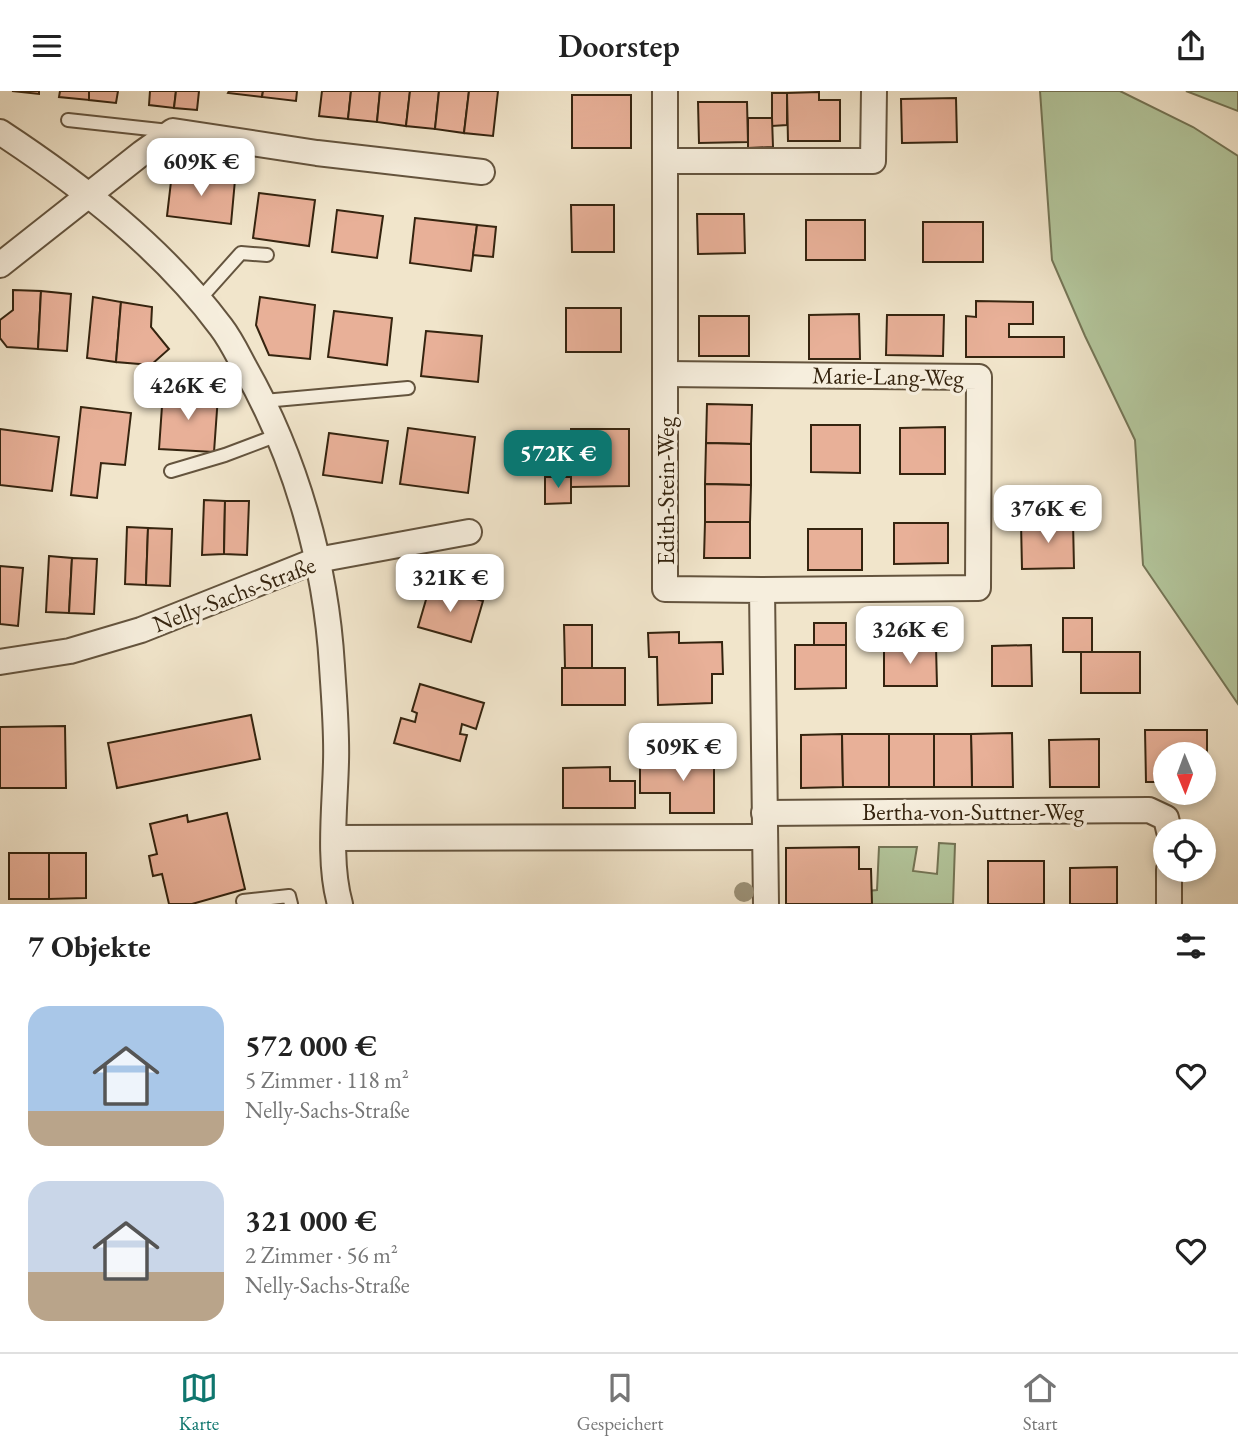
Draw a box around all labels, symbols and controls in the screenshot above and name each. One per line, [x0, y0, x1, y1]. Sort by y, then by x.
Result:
text: Doorstep [558, 25, 680, 67]
icon: menu [28, 27, 66, 65]
icon: share [1172, 27, 1210, 65]
pin: 609K € [144, 139, 258, 198]
text: 609K € [163, 146, 239, 176]
street label: Marie-Lang-Weg [812, 359, 965, 393]
pin: 426K € [131, 363, 245, 422]
text: 426K € [150, 370, 226, 400]
street label: Edith-Stein-Weg [650, 416, 681, 565]
pin: 572K € [501, 431, 615, 490]
text: 572K € [520, 438, 596, 468]
pin: 376K € [991, 485, 1105, 545]
text: 376K € [1010, 493, 1086, 523]
street label: Nelly-Sachs-Straße [148, 549, 320, 639]
pin: 321K € [393, 554, 507, 614]
text: 321K € [412, 562, 488, 592]
pin: 326K € [853, 607, 967, 666]
text: 326K € [872, 614, 948, 644]
pin: 509K € [626, 723, 740, 783]
text: 509K € [645, 731, 721, 761]
north arrow [1153, 742, 1216, 805]
map controls [1153, 742, 1216, 882]
street label: Bertha-von-Suttner-Weg [862, 796, 1084, 827]
button: locate [1153, 819, 1216, 882]
text: 7 Objekte [28, 927, 151, 966]
icon: filters [1172, 927, 1210, 965]
text: 572 000 € [245, 1026, 377, 1065]
icon: home [84, 1034, 168, 1118]
icon: heart [1172, 1057, 1210, 1095]
text: 5 Zimmer · 118 m² [245, 1065, 409, 1095]
text: Nelly-Sachs-Straße [245, 1095, 410, 1125]
text: 321 000 € [245, 1201, 377, 1240]
icon: home [84, 1209, 168, 1293]
icon: heart [1172, 1232, 1210, 1270]
text: 2 Zimmer · 56 m² [245, 1240, 398, 1270]
text: Nelly-Sachs-Straße [245, 1270, 410, 1300]
tab: Karte [179, 1369, 219, 1436]
tab: Gespeichert [577, 1369, 663, 1436]
tab: Start [1021, 1369, 1059, 1436]

